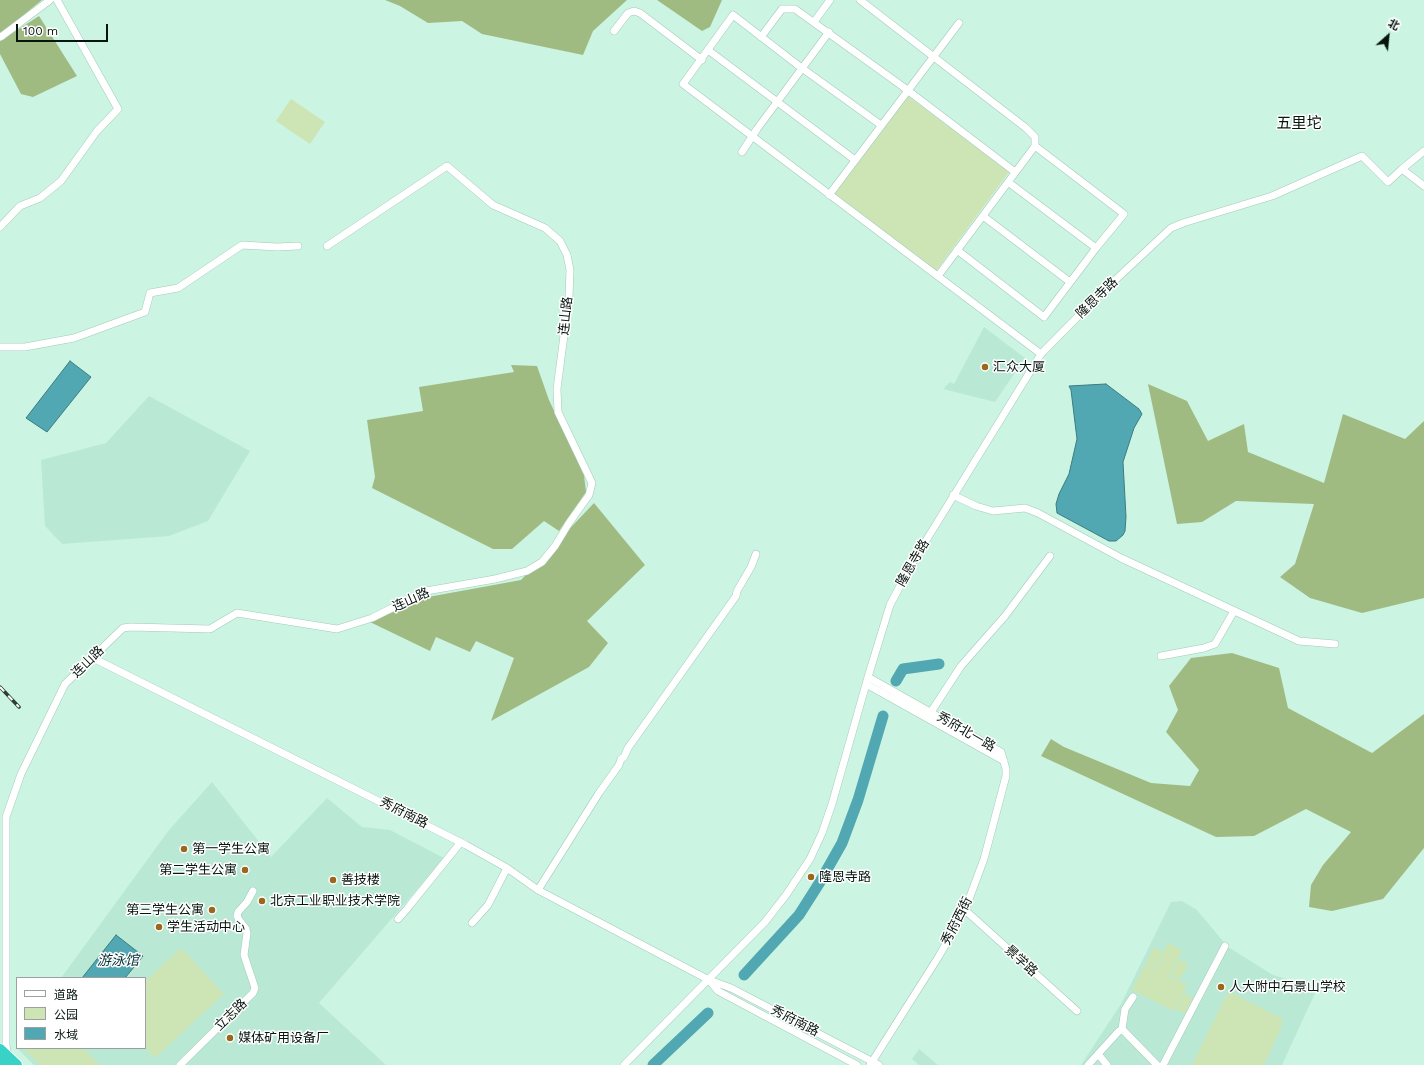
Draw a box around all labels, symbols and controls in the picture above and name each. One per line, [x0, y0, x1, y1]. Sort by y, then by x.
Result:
scale bar [18, 16, 110, 42]
north arrow [1368, 16, 1408, 56]
text: 北 [1386, 17, 1402, 33]
text: 100 m [23, 24, 58, 38]
district label: 五里坨 [1277, 115, 1321, 133]
street label: 隆恩寺路 [1073, 274, 1121, 322]
street label: 连山路 [556, 296, 576, 336]
place label: 汇众大厦 [993, 359, 1045, 375]
marker: 汇众大厦 [980, 362, 990, 372]
street label: 隆恩寺路 [893, 537, 933, 589]
street label: 连山路 [390, 585, 432, 615]
street label: 连山路 [69, 643, 107, 681]
street label: 秀府北一路 [934, 709, 998, 755]
street label: 秀府南路 [377, 794, 431, 832]
place label: 第一学生公寓 [192, 841, 270, 857]
marker: 第一学生公寓 [179, 844, 189, 854]
place label: 第二学生公寓 [159, 862, 237, 878]
marker: 第二学生公寓 [240, 865, 250, 875]
place label: 隆恩寺路 [819, 869, 871, 885]
place label: 善技楼 [341, 872, 380, 888]
marker: 隆恩寺路 [806, 872, 816, 882]
marker: 善技楼 [328, 875, 338, 885]
place label: 北京工业职业技术学院 [270, 893, 400, 909]
street label: 秀府西街 [938, 894, 976, 948]
marker: 北京工业职业技术学院 [257, 896, 267, 906]
place label: 第三学生公寓 [126, 902, 204, 918]
marker: 第三学生公寓 [207, 905, 217, 915]
place label: 学生活动中心 [167, 919, 245, 935]
marker: 学生活动中心 [154, 922, 164, 932]
street label: 景学路 [1001, 942, 1041, 980]
water label: 游泳馆 [97, 953, 139, 969]
legend [16, 977, 146, 1049]
place label: 人大附中石景山学校 [1229, 979, 1346, 995]
marker: 人大附中石景山学校 [1216, 982, 1226, 992]
text: 道路 [54, 988, 78, 1002]
street label: 立志路 [212, 996, 250, 1034]
street label: 秀府南路 [768, 1002, 822, 1040]
text: 公园 [54, 1008, 78, 1022]
text: 水域 [54, 1028, 78, 1042]
place label: 媒体矿用设备厂 [238, 1030, 329, 1046]
marker: 媒体矿用设备厂 [225, 1033, 235, 1043]

